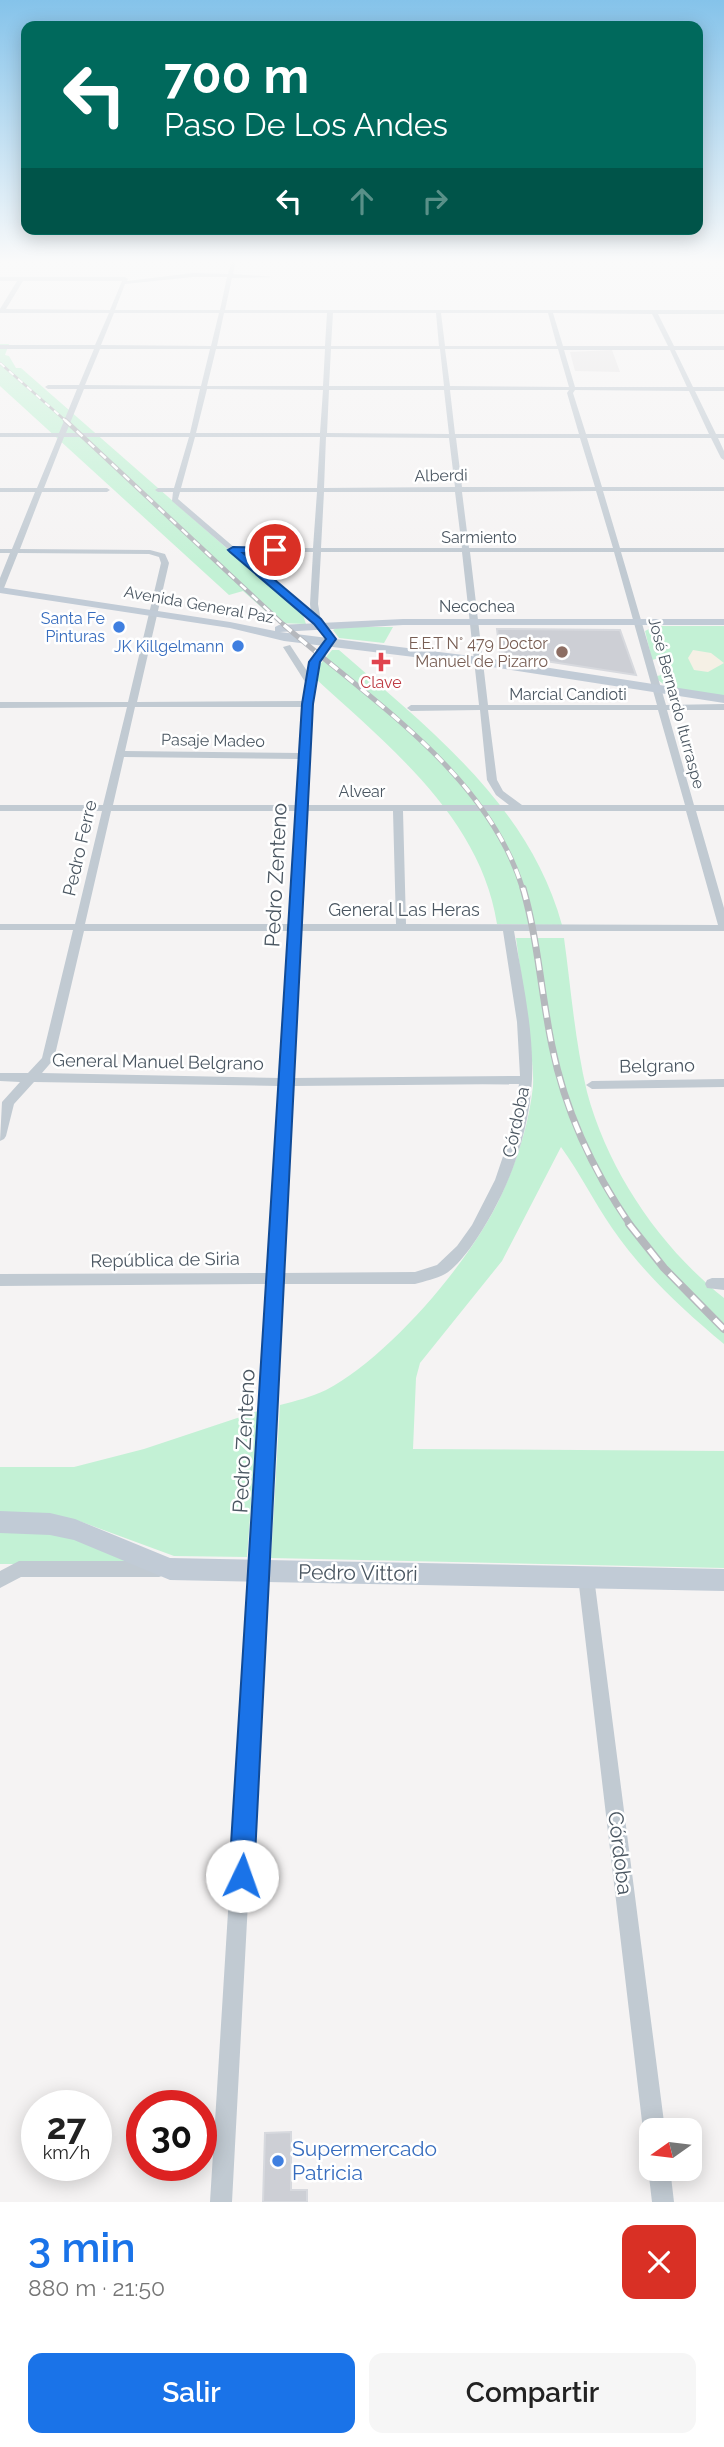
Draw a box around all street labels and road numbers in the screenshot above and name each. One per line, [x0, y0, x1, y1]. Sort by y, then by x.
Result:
street label: Alberdi [414, 466, 468, 485]
street label: Sarmiento [441, 528, 517, 547]
street label: Avenida General Paz [123, 582, 275, 627]
street label: Necochea [439, 597, 515, 616]
street label: José Bernardo Iturraspe [644, 615, 709, 791]
street label: Marcial Candioti [509, 685, 627, 704]
street label: Pasaje Madeo [161, 730, 265, 751]
street label: Alvear [339, 782, 386, 801]
street label: Pedro Ferre [58, 798, 101, 898]
street label: Pedro Zenteno [259, 802, 292, 948]
street label: General Las Heras [328, 899, 480, 920]
street label: General Manuel Belgrano [52, 1049, 264, 1074]
street label: Belgrano [619, 1054, 695, 1077]
street label: Córdoba [498, 1085, 533, 1159]
street label: República de Siria [90, 1248, 240, 1271]
street label: Pedro Zenteno [227, 1368, 260, 1514]
street label: Pedro Vittori [298, 1559, 418, 1586]
street label: Córdoba [603, 1810, 638, 1896]

